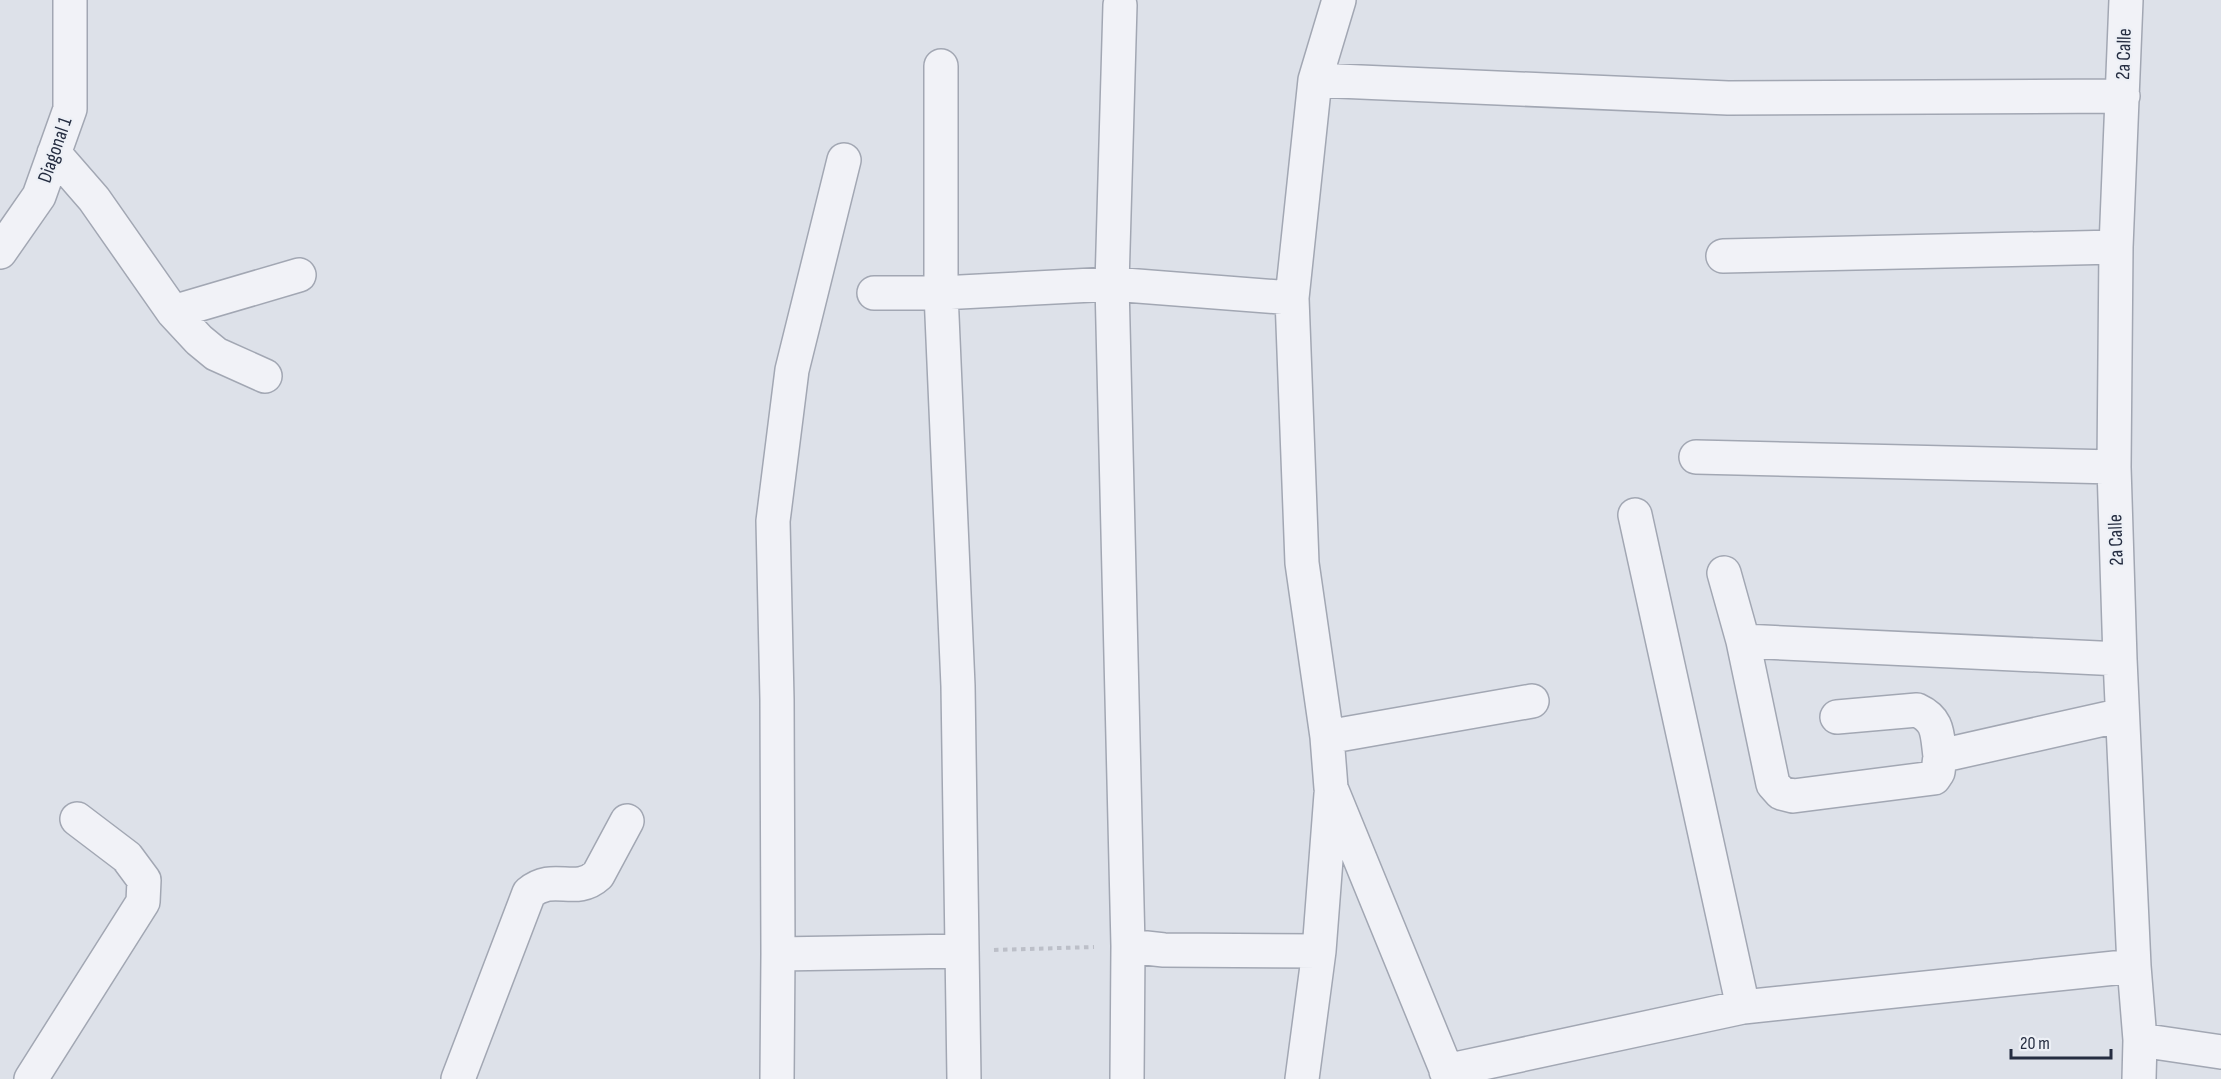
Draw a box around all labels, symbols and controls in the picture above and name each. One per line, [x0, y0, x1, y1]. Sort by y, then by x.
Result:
street label: 2a Calle [2111, 28, 2137, 80]
street label: Diagonal 1 [33, 114, 77, 186]
street label: 2a Calle [2103, 514, 2129, 566]
scale bar [2011, 1022, 2112, 1060]
text: 20 m [2020, 1033, 2050, 1054]

